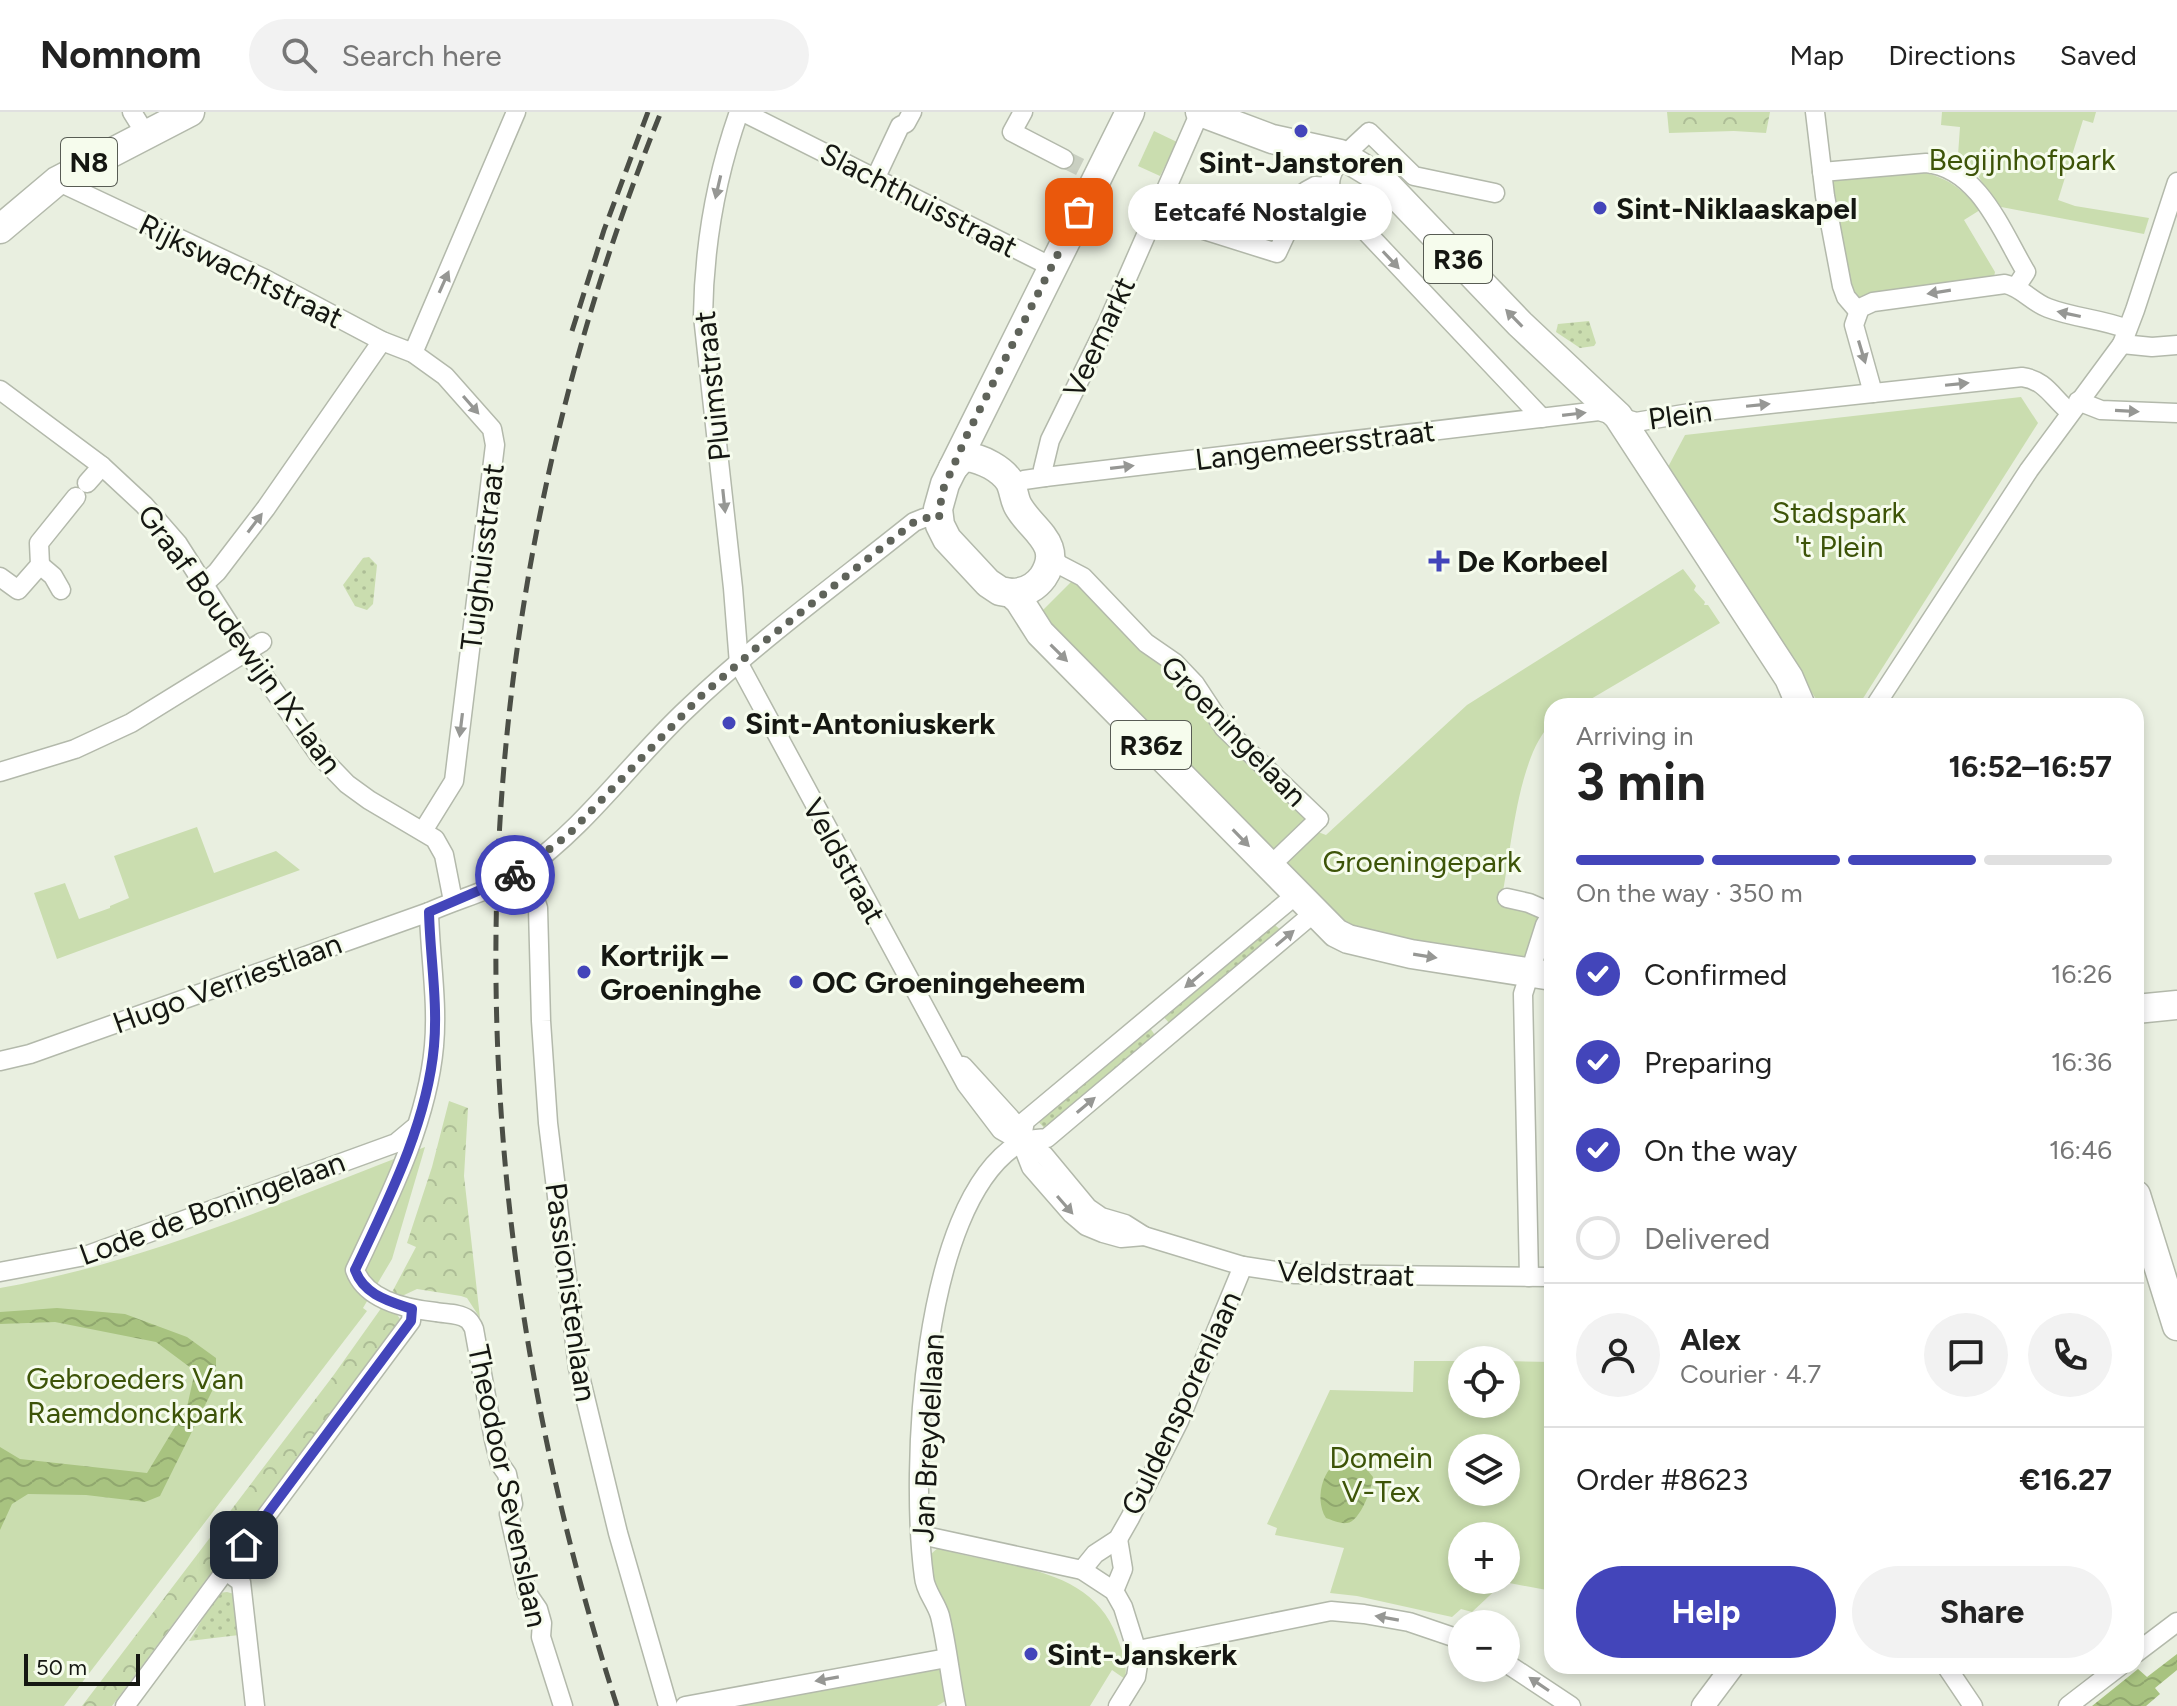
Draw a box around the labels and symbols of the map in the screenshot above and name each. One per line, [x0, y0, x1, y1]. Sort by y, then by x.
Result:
marker: Sint-Janstoren [1292, 122, 1310, 140]
street label: Slachthuisstraat [814, 134, 1024, 266]
road number: N8 [61, 138, 117, 186]
park label: Begijnhofpark [1928, 141, 2116, 178]
place label: Sint-Janstoren [1198, 144, 1404, 181]
one-way arrow [711, 175, 724, 200]
pin [1045, 178, 1113, 246]
callout: Eetcafé Nostalgie [1127, 184, 1391, 240]
place label: Sint-Niklaaskapel [1616, 190, 1857, 227]
marker: Sint-Niklaaskapel [1591, 199, 1609, 217]
street label: Rijkswachtstraat [133, 206, 349, 336]
road number: R36 [1424, 235, 1492, 283]
one-way arrow [1382, 251, 1400, 270]
one-way arrow [438, 270, 451, 294]
street label: Veemarkt [1055, 271, 1143, 403]
one-way arrow [1926, 286, 1951, 298]
one-way arrow [2056, 307, 2081, 320]
street label: Pluimstraat [686, 309, 738, 463]
one-way arrow [1505, 309, 1524, 328]
one-way arrow [1856, 341, 1869, 365]
one-way arrow [1944, 378, 1969, 391]
street label: Plein [1646, 392, 1714, 438]
one-way arrow [461, 396, 479, 415]
one-way arrow [1746, 399, 1771, 412]
one-way arrow [2115, 405, 2140, 418]
one-way arrow [1562, 407, 1587, 420]
street label: Langemeersstraat [1193, 412, 1437, 478]
street label: Tuighuisstraat [452, 461, 512, 653]
one-way arrow [1110, 461, 1135, 474]
one-way arrow [717, 489, 730, 514]
park label: Stadspark 't Plein [1772, 494, 1907, 565]
street label: Graaf Boudewijn IX-laan [130, 497, 350, 781]
one-way arrow [246, 513, 262, 533]
place label: De Korbeel [1457, 543, 1608, 580]
marker: De Korbeel [1428, 550, 1450, 572]
one-way arrow [1049, 643, 1068, 662]
street label: Groeningelaan [1153, 648, 1315, 814]
place label: Sint-Antoniuskerk [745, 705, 996, 742]
one-way arrow [454, 713, 467, 738]
marker: Sint-Antoniuskerk [720, 714, 738, 732]
road number: R36z [1111, 721, 1191, 769]
street label: Veldstraat [794, 792, 894, 930]
one-way arrow [1232, 829, 1250, 848]
courier [475, 835, 555, 915]
park label: Groeningepark [1323, 843, 1522, 880]
street label: Hugo Verriestlaan [108, 924, 346, 1042]
one-way arrow [1275, 930, 1295, 947]
place label: Kortrijk – Groeninghe [600, 937, 762, 1008]
one-way arrow [1412, 950, 1437, 963]
marker: Kortrijk – Groeninghe [575, 963, 593, 981]
place label: OC Groeningeheem [812, 964, 1085, 1001]
one-way arrow [1184, 971, 1204, 988]
marker: OC Groeningeheem [787, 973, 805, 991]
one-way arrow [1076, 1097, 1096, 1114]
street label: Lode de Boningelaan [74, 1143, 350, 1273]
street label: Passionistenlaan [537, 1180, 605, 1404]
one-way arrow [1056, 1195, 1073, 1215]
street label: Veldstraat [1277, 1252, 1415, 1294]
street label: Guldensporenlaan [1113, 1285, 1249, 1521]
street label: Jan Breydellaan [904, 1333, 952, 1543]
street label: Theodoor Sevenslaan [460, 1341, 556, 1631]
park label: Gebroeders Van Raemdonckpark [26, 1360, 244, 1431]
park label: Domein V-Tex [1329, 1439, 1433, 1510]
pin [210, 1511, 278, 1579]
one-way arrow [1375, 1612, 1400, 1624]
place label: Sint-Janskerk [1047, 1636, 1237, 1673]
marker: Sint-Janskerk [1022, 1645, 1040, 1663]
scale bar [24, 1650, 140, 1686]
one-way arrow [814, 1674, 839, 1686]
one-way arrow [1528, 1677, 1549, 1692]

